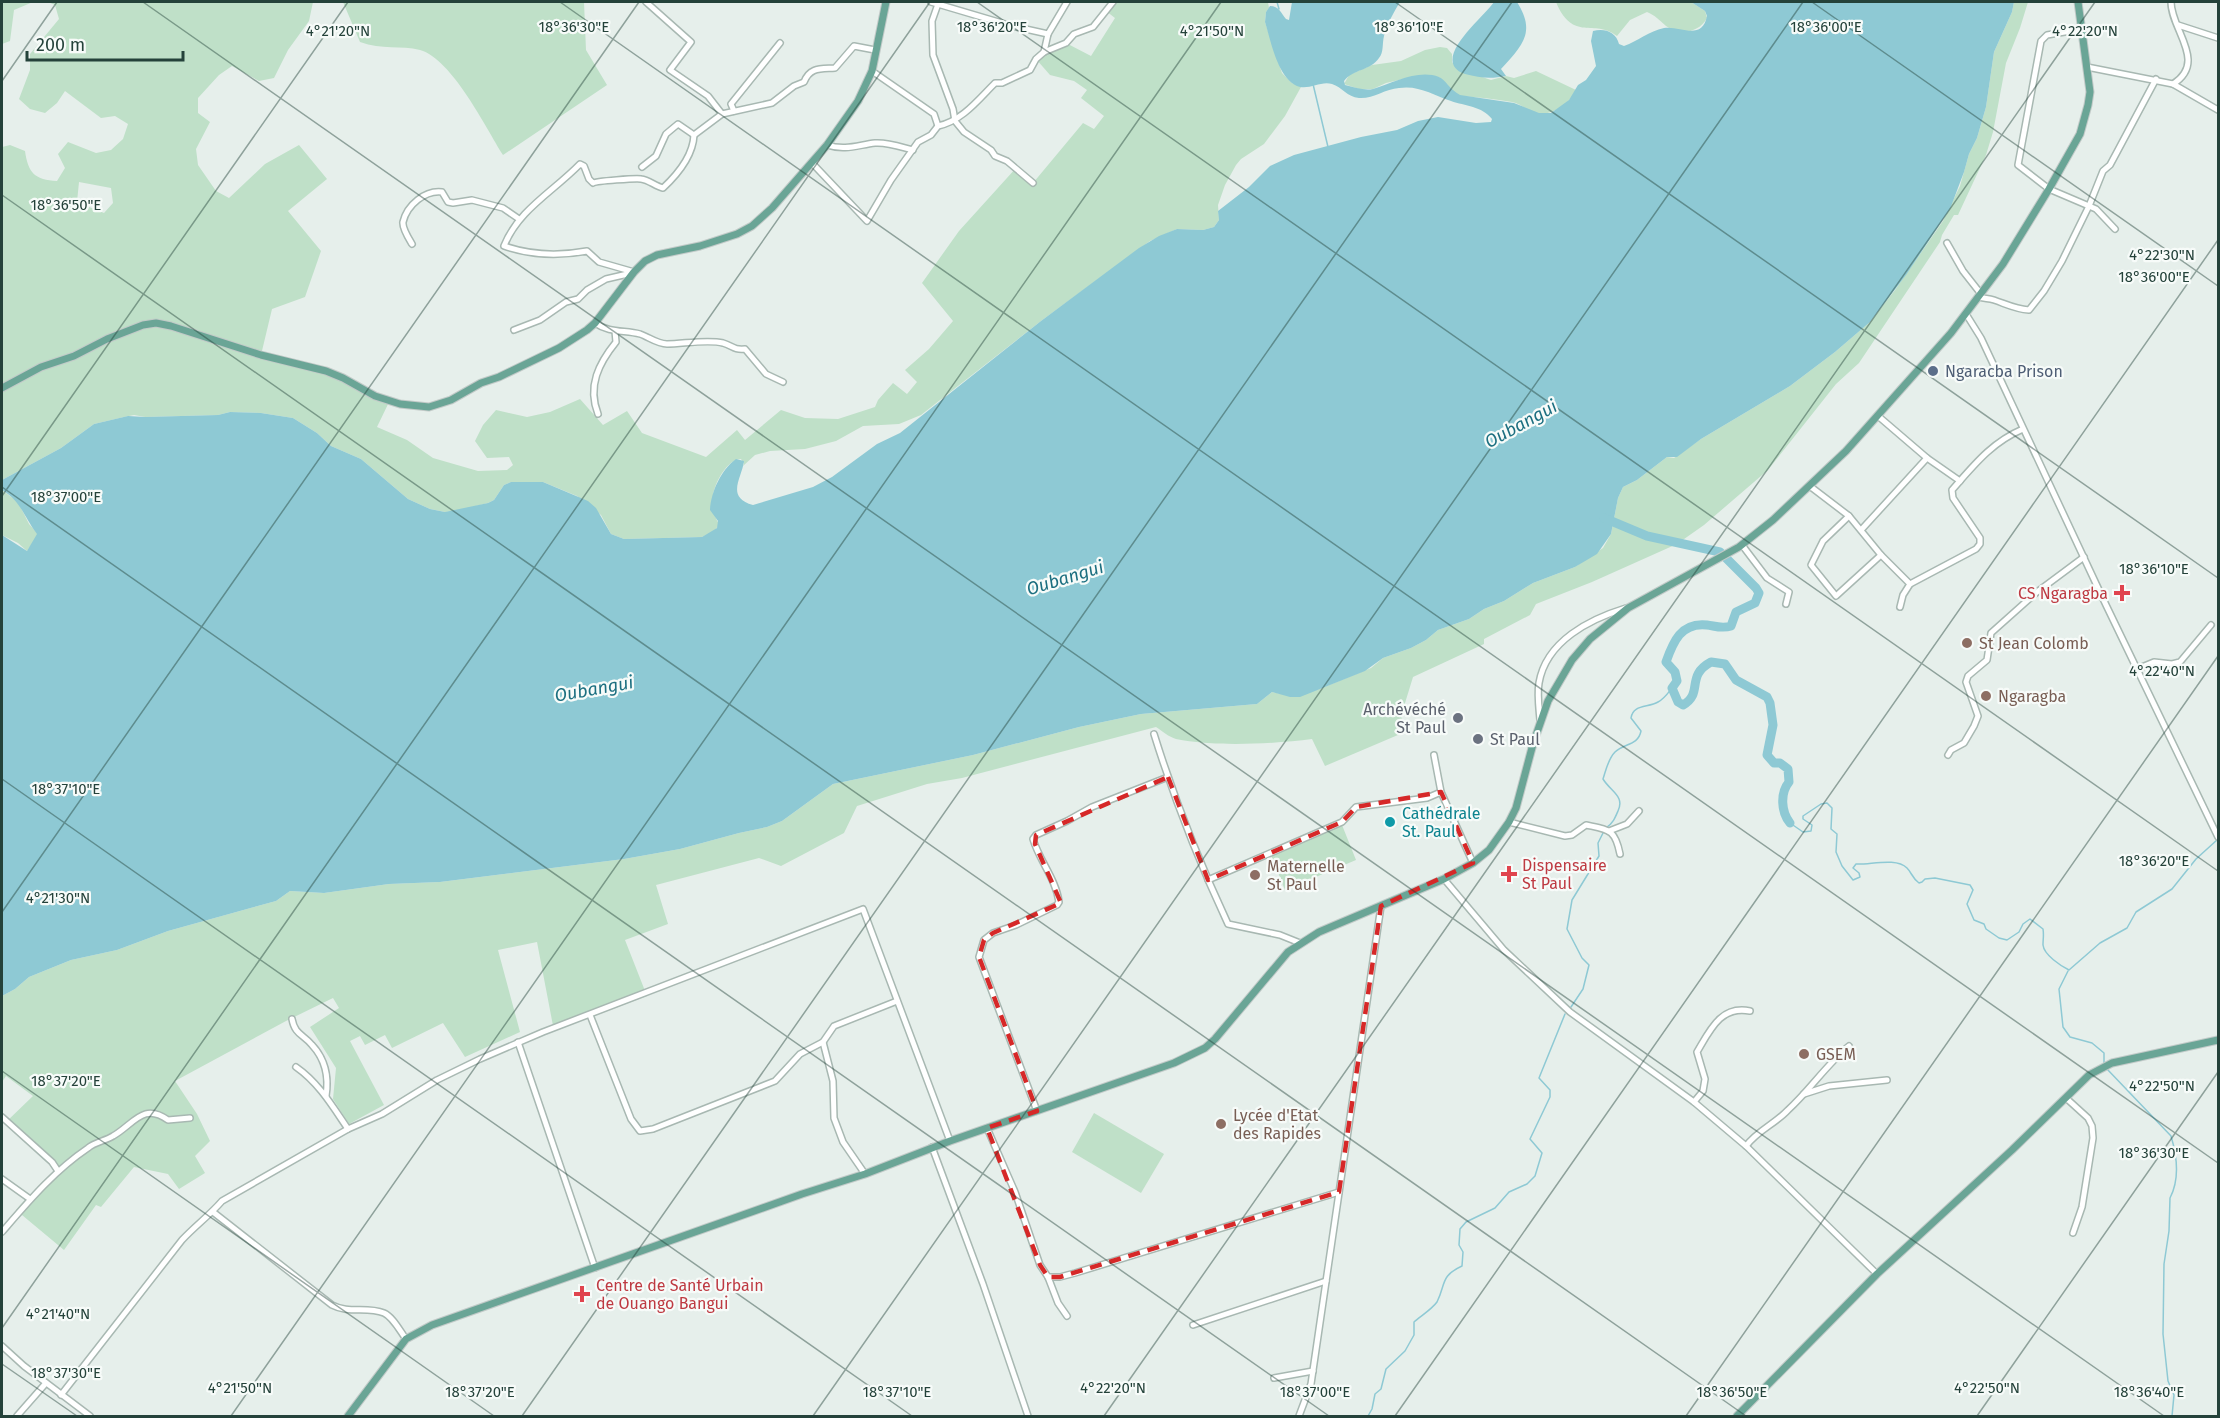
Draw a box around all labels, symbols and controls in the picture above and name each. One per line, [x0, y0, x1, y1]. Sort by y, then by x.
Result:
text: 18°36'30"E [539, 18, 609, 36]
text: 18°36'20"E [957, 18, 1027, 36]
text: 18°36'10"E [1374, 18, 1444, 36]
text: 18°36'00"E [1790, 18, 1862, 36]
text: 4°21'20"N [306, 22, 370, 40]
text: 4°21'50"N [1180, 22, 1244, 40]
text: 4°22'20"N [2052, 22, 2118, 40]
scale bar [27, 24, 183, 62]
text: 200 m [36, 34, 85, 56]
text: 18°36'50"E [31, 196, 101, 214]
text: 4°22'30"N [2129, 246, 2195, 264]
text: 18°36'00"E [2118, 268, 2190, 286]
place label: Ngaracba Prison [1945, 362, 2063, 381]
marker: Ngaracba Prison [1926, 364, 1940, 378]
water label: Oubangui [1481, 395, 1561, 453]
text: 18°37'00"E [31, 488, 101, 506]
water label: Oubangui [1024, 556, 1106, 600]
text: 18°36'10"E [2119, 560, 2189, 578]
place label: CS Ngaragba [2018, 584, 2108, 603]
marker: CS Ngaragba [2113, 584, 2131, 602]
place label: St Jean Colomb [1979, 634, 2089, 653]
marker: St Jean Colomb [1960, 636, 1974, 650]
text: 4°22'40"N [2129, 662, 2195, 680]
water label: Oubangui [553, 671, 635, 707]
place label: Ngaragba [1998, 687, 2066, 706]
marker: Ngaragba [1979, 689, 1993, 703]
place label: Archévéché St Paul [1363, 700, 1446, 737]
marker: Archévéché St Paul [1451, 711, 1465, 725]
place label: St Paul [1490, 730, 1540, 749]
marker: St Paul [1471, 732, 1485, 746]
text: 18°37'10"E [32, 780, 100, 798]
place label: Cathédrale St. Paul [1402, 804, 1480, 841]
marker: Cathédrale St. Paul [1383, 815, 1397, 829]
text: 18°36'20"E [2119, 852, 2189, 870]
place label: Dispensaire St Paul [1522, 856, 1607, 893]
place label: Maternelle St Paul [1267, 857, 1345, 894]
marker: Dispensaire St Paul [1500, 865, 1518, 883]
marker: Maternelle St Paul [1248, 868, 1262, 882]
text: 4°21'30"N [26, 889, 90, 907]
place label: GSEM [1816, 1045, 1856, 1064]
marker: GSEM [1797, 1047, 1811, 1061]
text: 18°37'20"E [31, 1072, 101, 1090]
text: 4°22'50"N [2129, 1077, 2195, 1095]
place label: Lycée d'Etat des Rapides [1233, 1106, 1321, 1143]
marker: Lycée d'Etat des Rapides [1214, 1117, 1228, 1131]
text: 18°36'30"E [2119, 1144, 2189, 1162]
place label: Centre de Santé Urbain de Ouango Bangui [596, 1276, 764, 1313]
marker: Centre de Santé Urbain de Ouango Bangui [573, 1285, 591, 1303]
text: 4°21'40"N [26, 1305, 90, 1323]
text: 18°37'30"E [31, 1364, 101, 1382]
text: 4°21'50"N [208, 1379, 272, 1397]
text: 4°22'20"N [1080, 1379, 1146, 1397]
text: 4°22'50"N [1954, 1379, 2020, 1397]
text: 18°37'20"E [445, 1383, 515, 1401]
text: 18°37'10"E [863, 1383, 931, 1401]
text: 18°37'00"E [1280, 1383, 1350, 1401]
text: 18°36'50"E [1697, 1383, 1767, 1401]
text: 18°36'40"E [2114, 1383, 2184, 1401]

